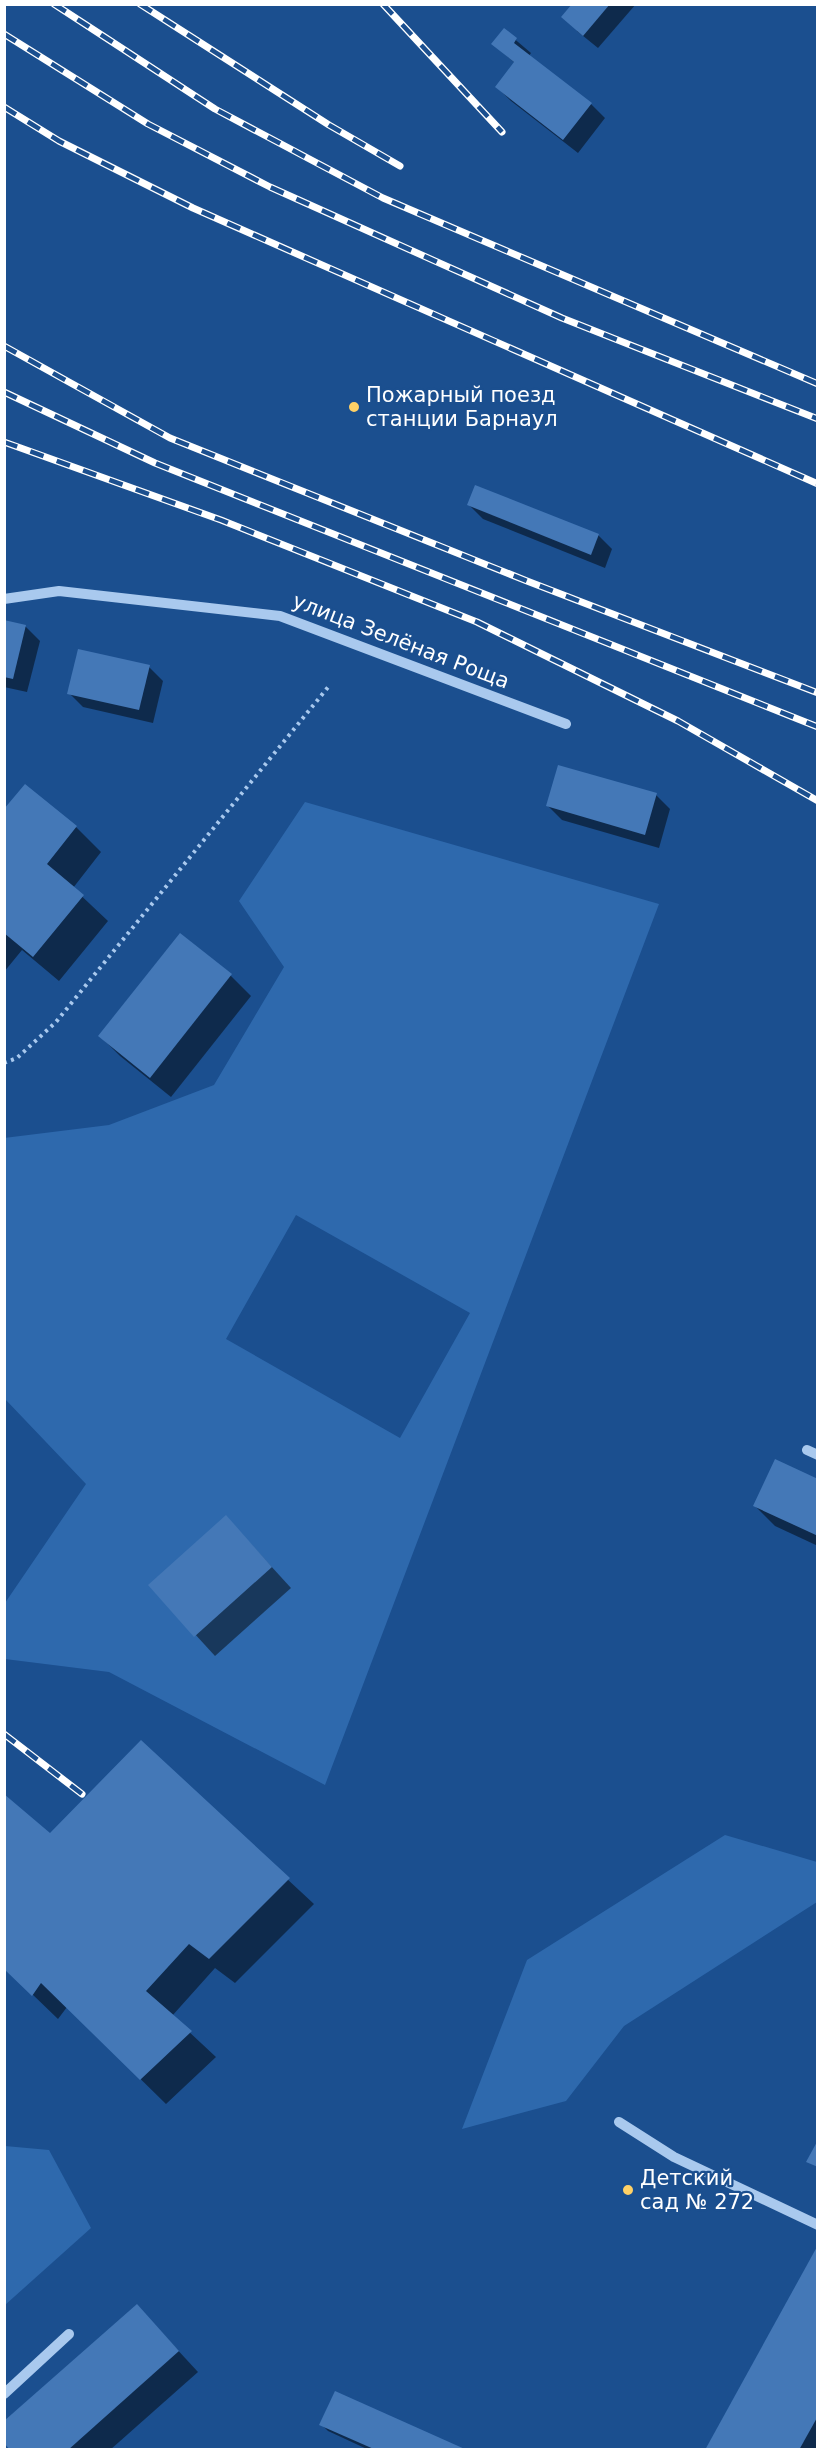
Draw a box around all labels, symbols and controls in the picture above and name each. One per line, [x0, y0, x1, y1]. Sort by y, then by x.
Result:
place label: Пожарный поезд станции Барнаул [366, 383, 558, 431]
marker: Пожарный поезд станции Барнаул [347, 400, 361, 414]
street label: улица Зелёная Роща [289, 589, 513, 693]
place label: Детский сад № 272 [640, 2166, 754, 2214]
marker: Детский сад № 272 [621, 2183, 635, 2197]

